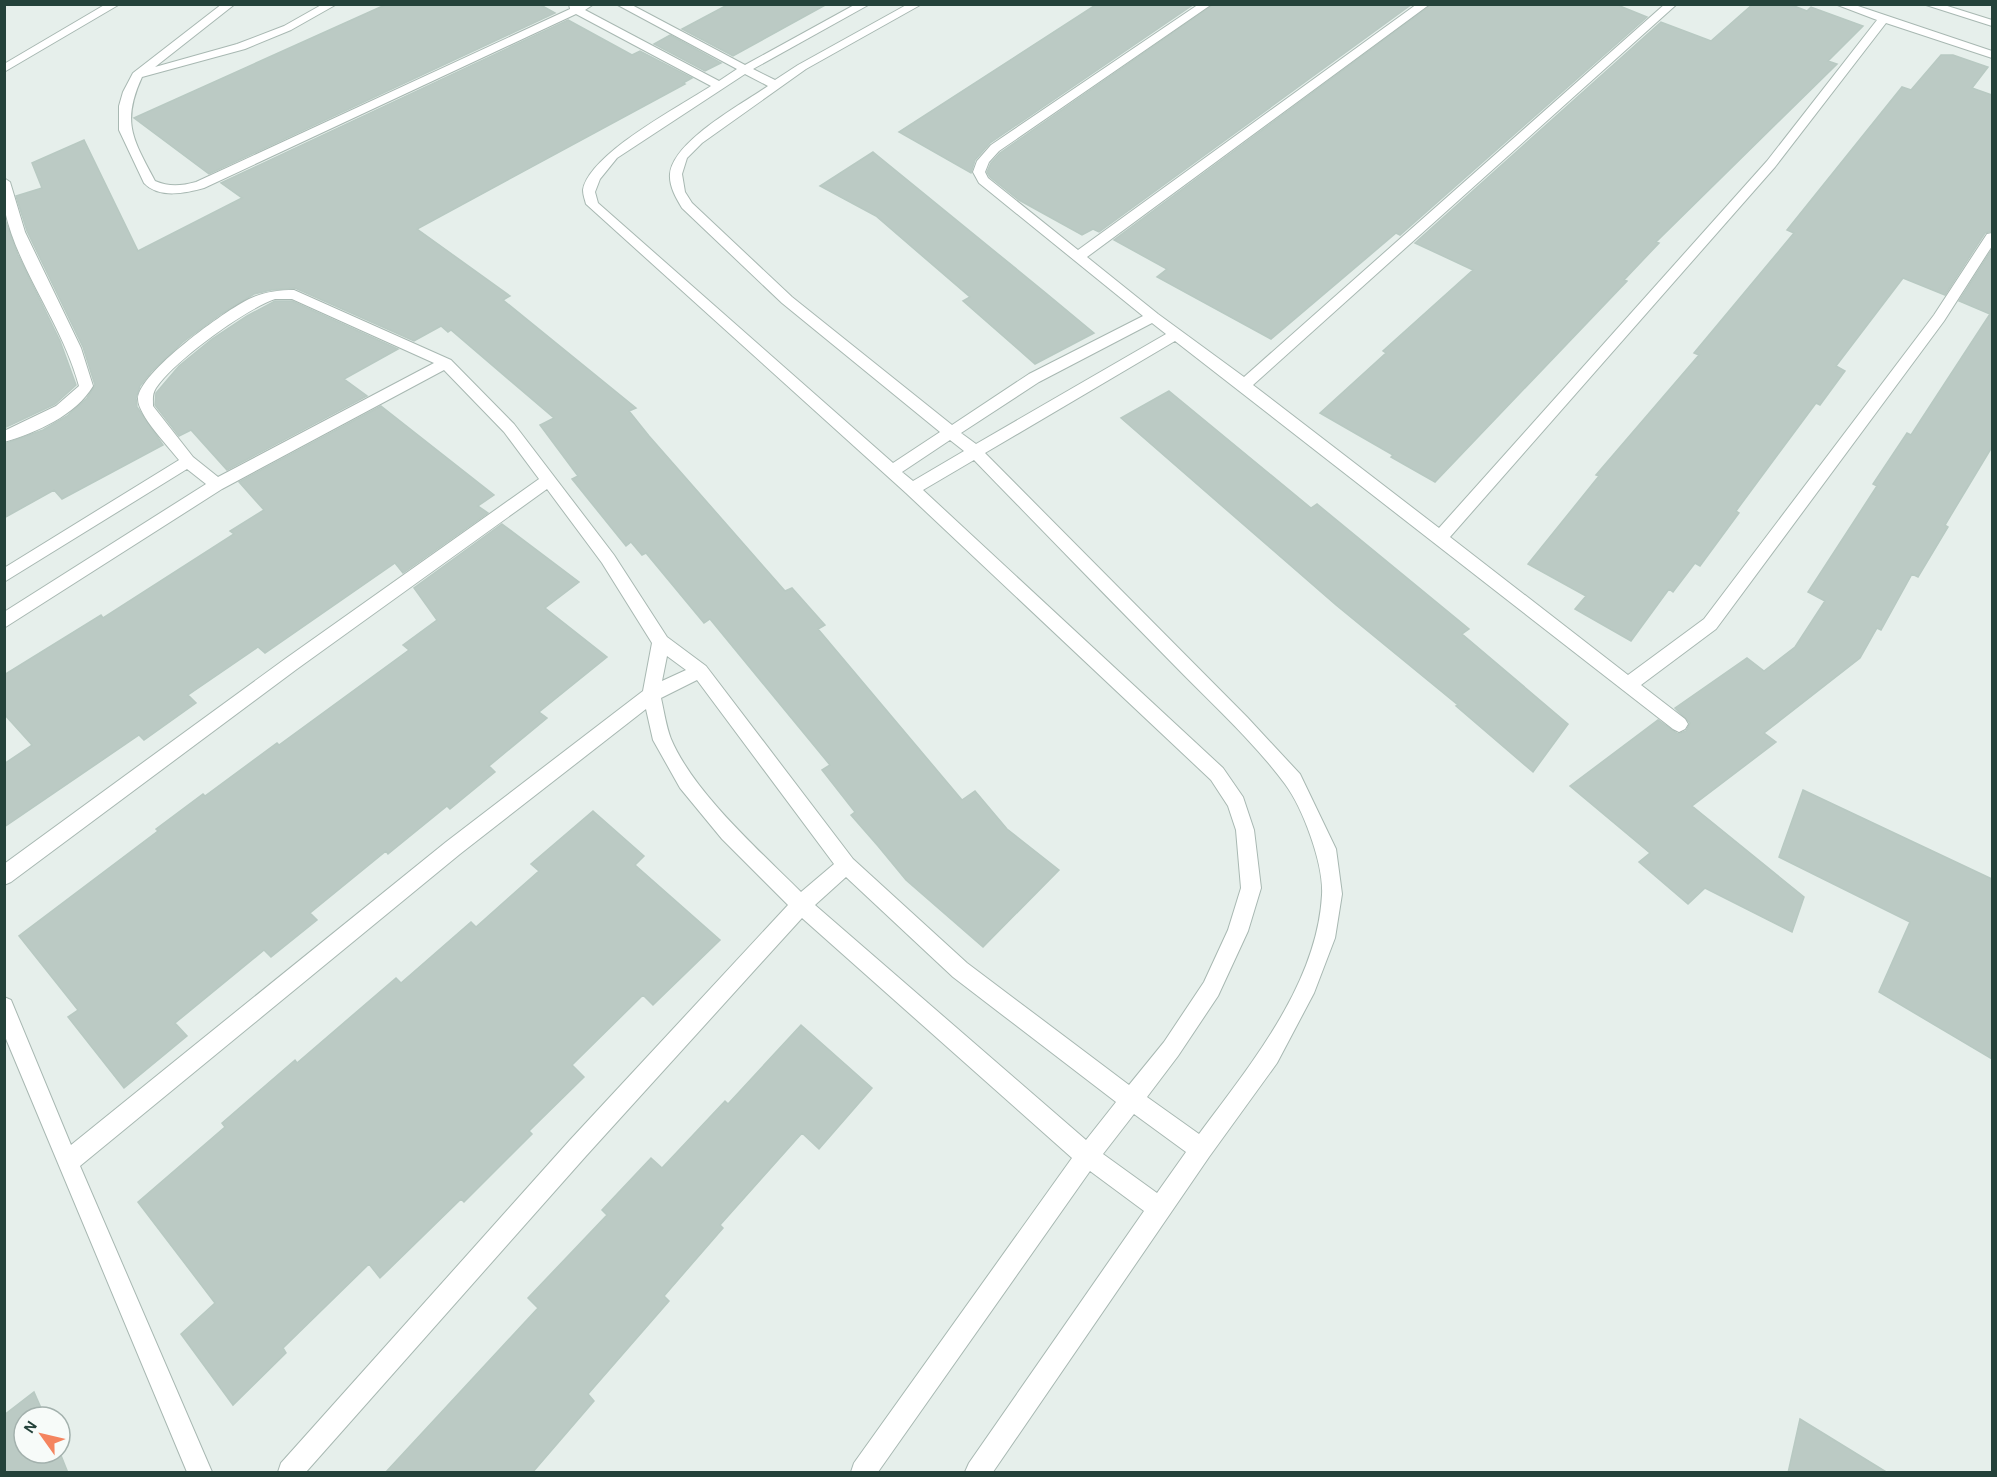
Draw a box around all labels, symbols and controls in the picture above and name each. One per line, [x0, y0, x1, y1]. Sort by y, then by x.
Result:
north arrow [12, 1405, 72, 1465]
text: N [21, 1418, 40, 1436]

